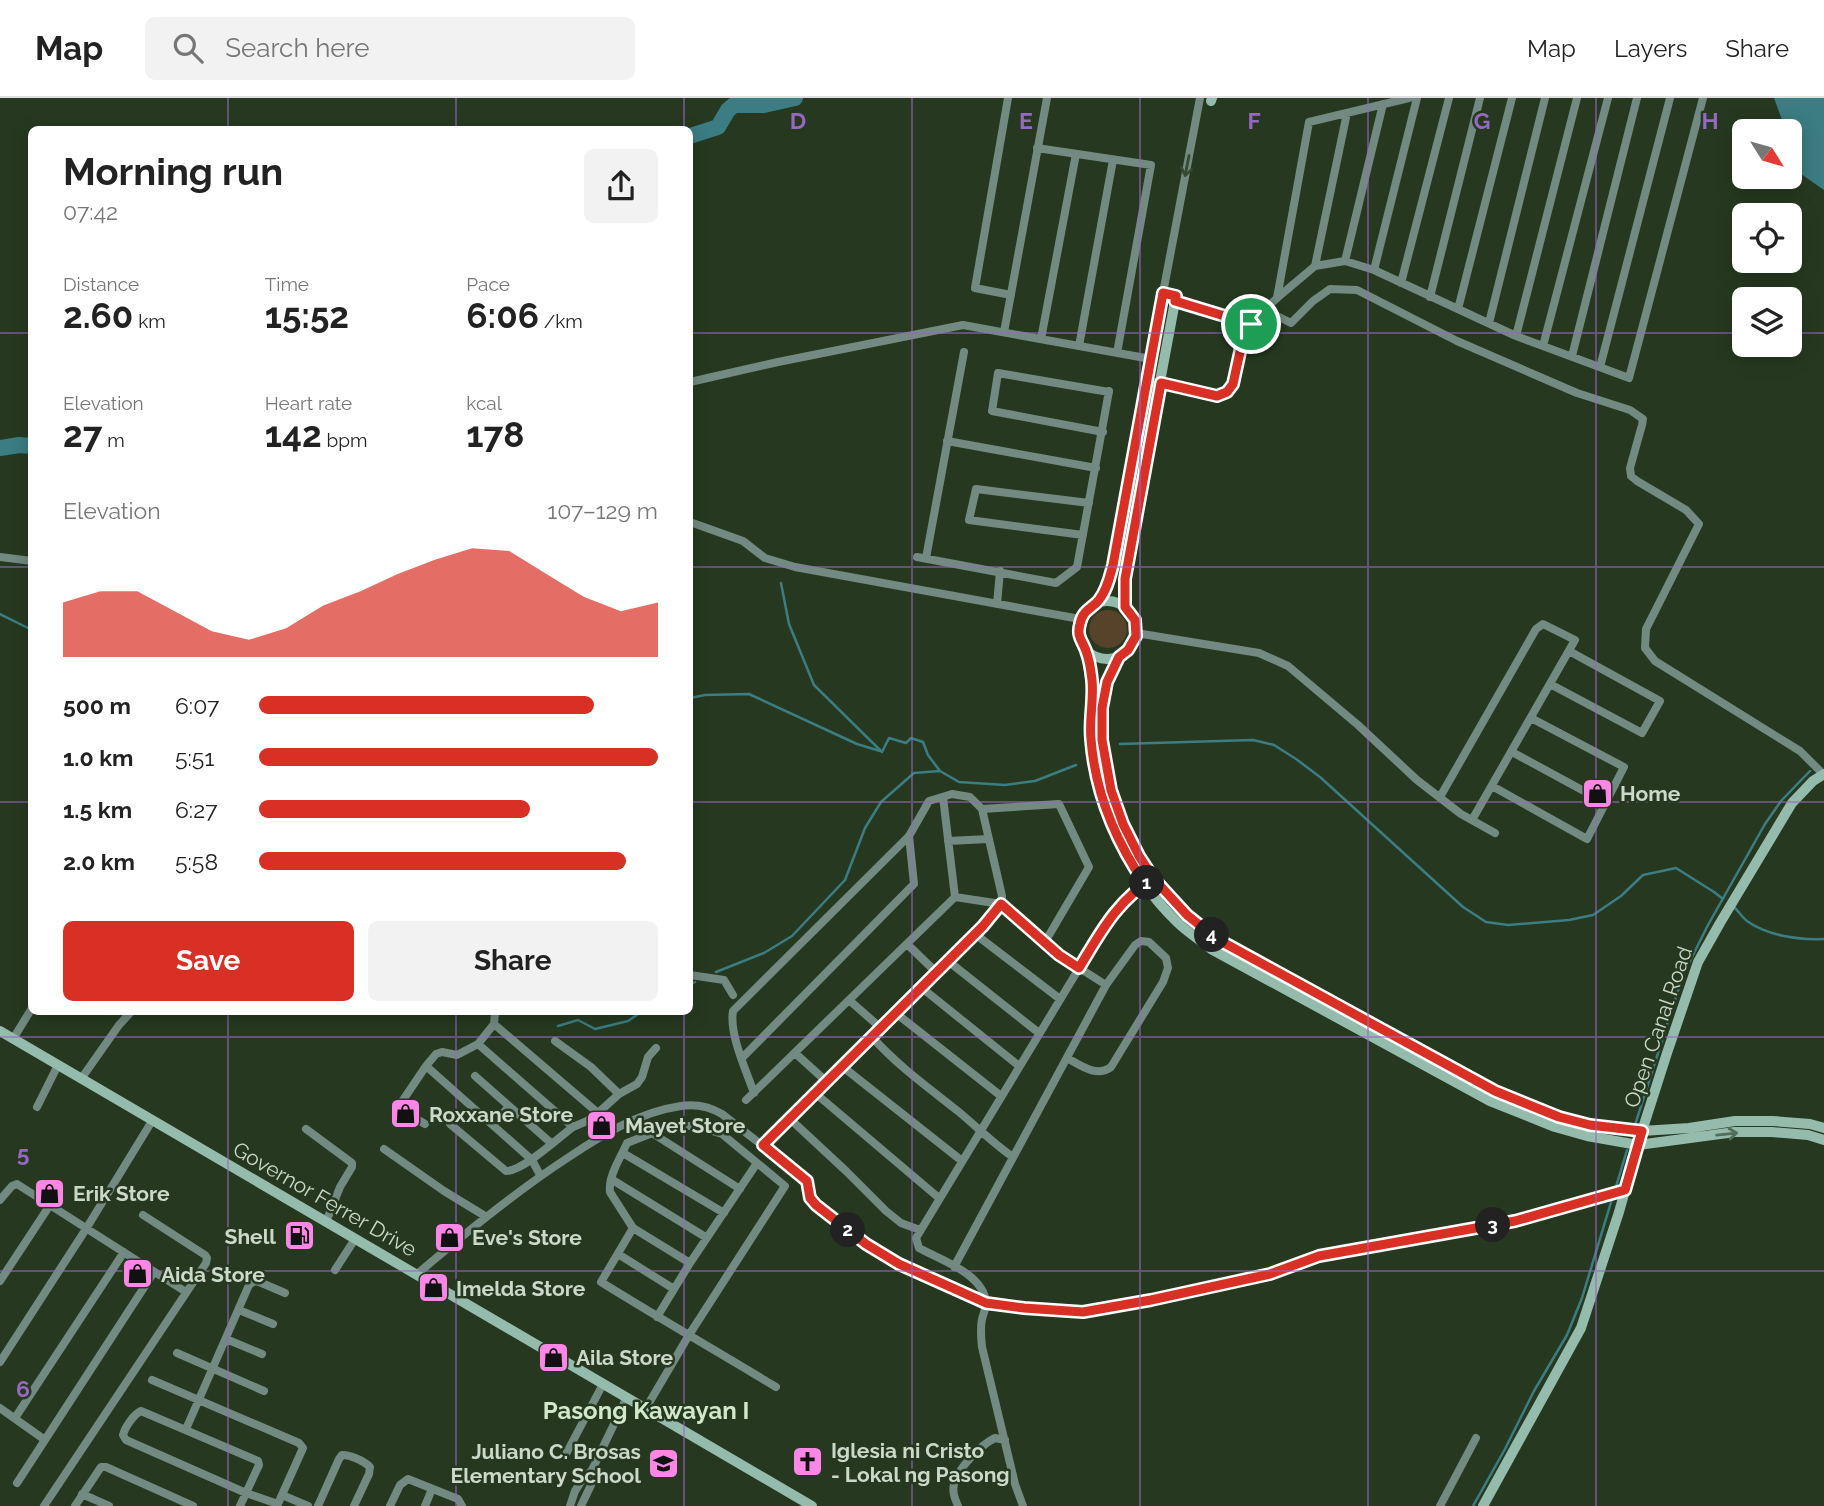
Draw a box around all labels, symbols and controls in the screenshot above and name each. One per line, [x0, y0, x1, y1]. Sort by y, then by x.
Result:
search box [145, 17, 635, 80]
text: Map [35, 29, 103, 68]
icon: search [169, 29, 207, 67]
text: Search here [225, 33, 370, 63]
text: Map [1527, 34, 1576, 63]
text: Layers [1614, 34, 1687, 63]
text: Share [1725, 34, 1789, 63]
text: D [790, 107, 806, 134]
text: E [1019, 107, 1033, 134]
text: F [1247, 107, 1261, 134]
text: G [1474, 107, 1490, 134]
text: H [1701, 107, 1719, 134]
north arrow [1732, 119, 1802, 189]
map controls [1732, 119, 1802, 357]
text: Morning run [63, 149, 283, 194]
button: share [584, 149, 658, 223]
one-way arrow [1180, 154, 1194, 177]
text: 07:42 [63, 198, 118, 225]
button: locate [1732, 203, 1802, 273]
text: Distance [63, 273, 139, 295]
text: Time [265, 273, 309, 295]
text: Pace [466, 273, 510, 295]
button: layers [1732, 287, 1802, 357]
pin [1221, 294, 1281, 354]
text: 2.60 [63, 295, 133, 336]
text: 15:52 [265, 295, 349, 336]
text: 6:06 [466, 295, 539, 336]
icon: arrive [1232, 305, 1270, 343]
text: km [133, 310, 166, 332]
text: /km [539, 310, 583, 332]
text: Elevation [63, 392, 144, 414]
text: Heart rate [265, 392, 352, 414]
text: kcal [466, 392, 502, 414]
text: 27 [63, 414, 102, 455]
text: 142 [265, 414, 322, 455]
text: 178 [466, 414, 524, 455]
text: m [102, 429, 125, 451]
text: bpm [322, 429, 367, 451]
text: Elevation [63, 497, 161, 524]
text: 107–129 m [547, 497, 658, 524]
text: 500 m [63, 692, 131, 719]
text: 6:07 [175, 692, 219, 719]
text: 1.0 km [63, 744, 133, 771]
text: 5:51 [175, 744, 214, 771]
shop icon: Home [1580, 776, 1614, 810]
place label: Home [1620, 781, 1681, 806]
text: 1.5 km [63, 796, 132, 823]
text: 6:27 [175, 796, 217, 823]
text: 2.0 km [63, 848, 135, 875]
text: 5:58 [175, 848, 218, 875]
pin: 1 [1130, 866, 1164, 900]
text: 1 [1142, 871, 1151, 893]
pin: 4 [1194, 918, 1230, 952]
button: Save [63, 921, 354, 1001]
button: Share [368, 921, 658, 1001]
text: 4 [1206, 923, 1217, 945]
street label: Open Canal Road [1619, 943, 1697, 1111]
shop icon: Roxxane Store [389, 1097, 423, 1131]
place label: Roxxane Store [429, 1102, 574, 1127]
shop icon: Mayet Store [585, 1108, 619, 1142]
place label: Mayet Store [625, 1113, 746, 1138]
one-way arrow [1715, 1127, 1738, 1140]
street label: Governor Ferrer Drive [229, 1136, 421, 1262]
text: 5 [17, 1140, 30, 1167]
shop icon: Erik Store [33, 1176, 67, 1210]
place label: Erik Store [73, 1181, 170, 1206]
pin: 3 [1476, 1208, 1510, 1242]
pin: 2 [830, 1212, 866, 1248]
text: 3 [1487, 1213, 1498, 1235]
text: 2 [842, 1218, 853, 1240]
fuel station icon: Shell [282, 1219, 316, 1253]
shop icon: Eve's Store [432, 1220, 466, 1254]
place label: Shell [225, 1224, 276, 1249]
place label: Eve's Store [472, 1225, 582, 1250]
shop icon: Aida Store [121, 1257, 155, 1291]
place label: Aida Store [161, 1262, 265, 1287]
shop icon: Imelda Store [416, 1271, 450, 1305]
place label: Imelda Store [456, 1276, 586, 1301]
shop icon: Aila Store [536, 1340, 570, 1374]
place label: Aila Store [576, 1345, 673, 1370]
text: 6 [16, 1375, 30, 1402]
district label: Pasong Kawayan I [543, 1396, 749, 1425]
place label: Iglesia ni Cristo - Lokal ng Pasong [831, 1438, 1010, 1487]
place label: Juliano C. Brosas Elementary School [451, 1439, 641, 1488]
church icon: Iglesia ni Cristo - Lokal ng Pasong [791, 1445, 825, 1479]
school or university icon: Juliano C. Brosas Elementary School [647, 1446, 681, 1480]

